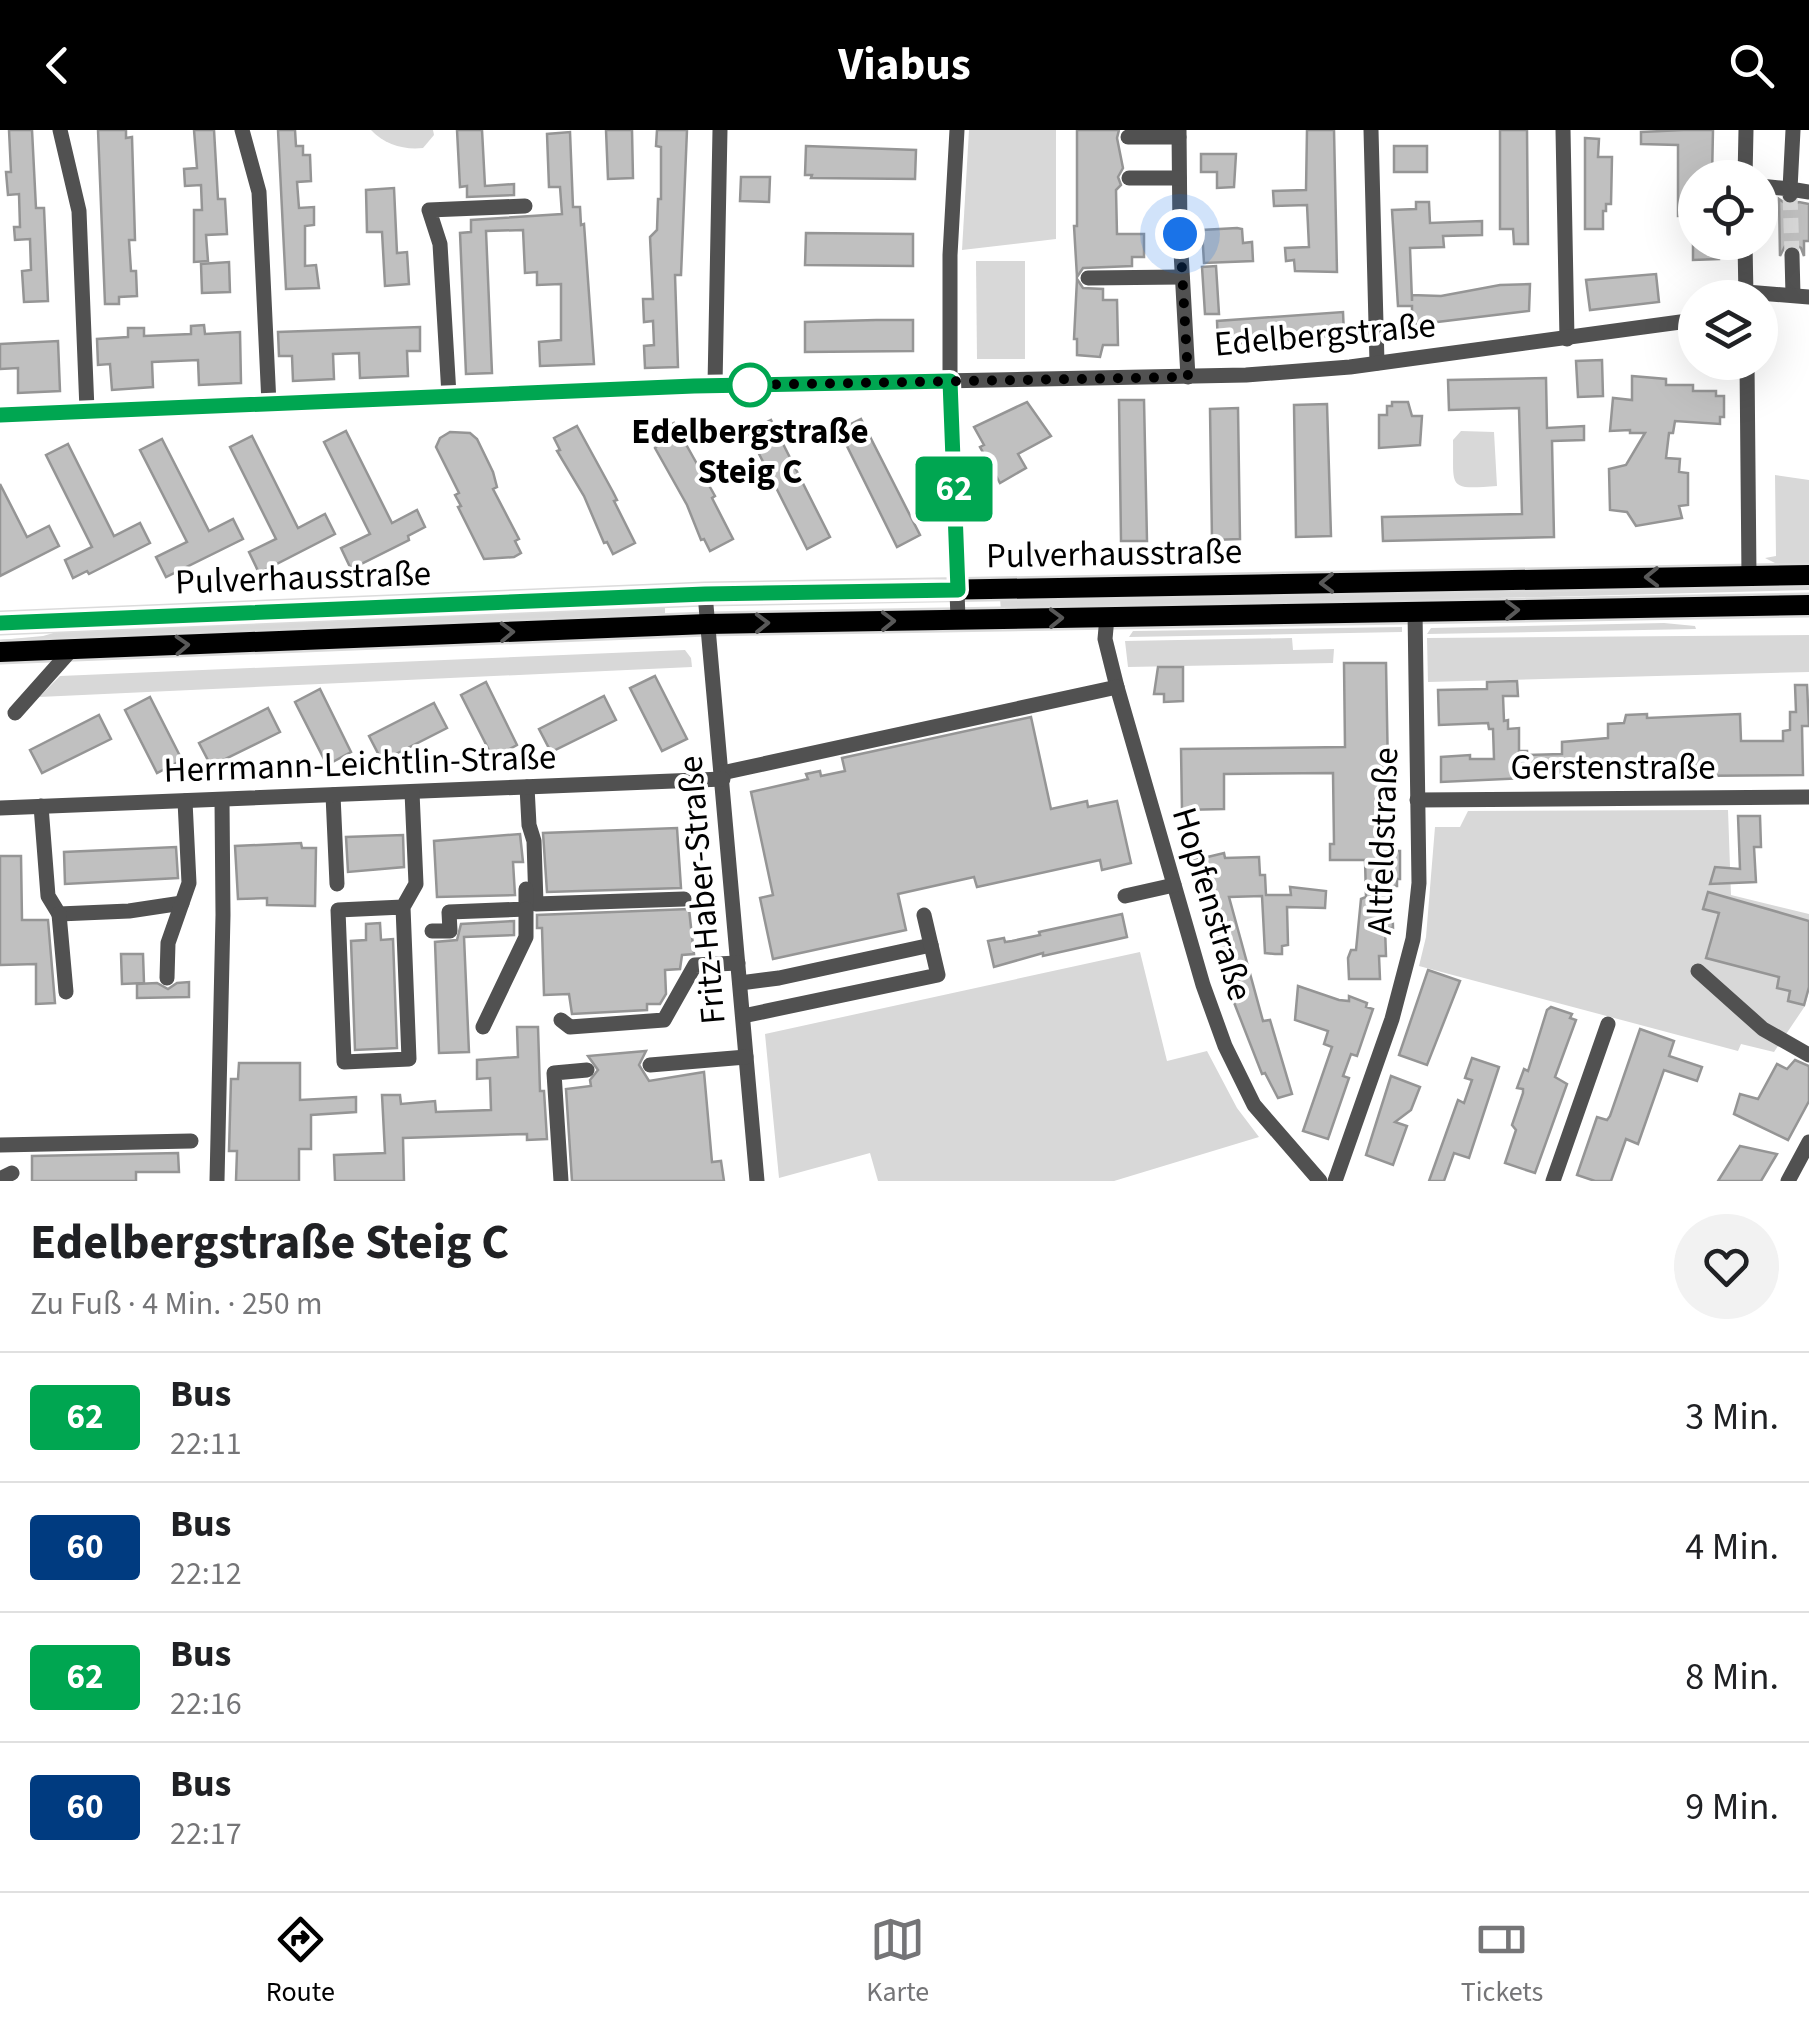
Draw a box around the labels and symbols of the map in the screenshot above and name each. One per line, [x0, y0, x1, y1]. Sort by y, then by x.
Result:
your location [1155, 209, 1205, 259]
street label: Edelbergstraße [1212, 300, 1438, 370]
marker: Edelbergstraße Steig C [729, 364, 771, 406]
place label: Edelbergstraße Steig C [631, 407, 869, 497]
line badge: 62 [909, 456, 999, 522]
street label: Pulverhausstraße [986, 527, 1242, 581]
street label: Pulverhausstraße [174, 549, 432, 607]
one-way arrow [1643, 567, 1659, 588]
one-way arrow [1318, 572, 1334, 594]
one-way arrow [1505, 599, 1521, 620]
one-way arrow [1048, 607, 1064, 629]
one-way arrow [880, 610, 896, 632]
one-way arrow [755, 613, 771, 634]
one-way arrow [500, 622, 516, 643]
one-way arrow [175, 635, 191, 656]
street label: Herrmann-Leichtlin-Straße [163, 732, 557, 796]
street label: Gerstenstraße [1510, 743, 1716, 793]
street label: Altfeldstraße [1355, 747, 1411, 935]
street label: Fritz-Haber-Straße [665, 754, 739, 1026]
street label: Hopfenstraße [1159, 801, 1265, 1007]

